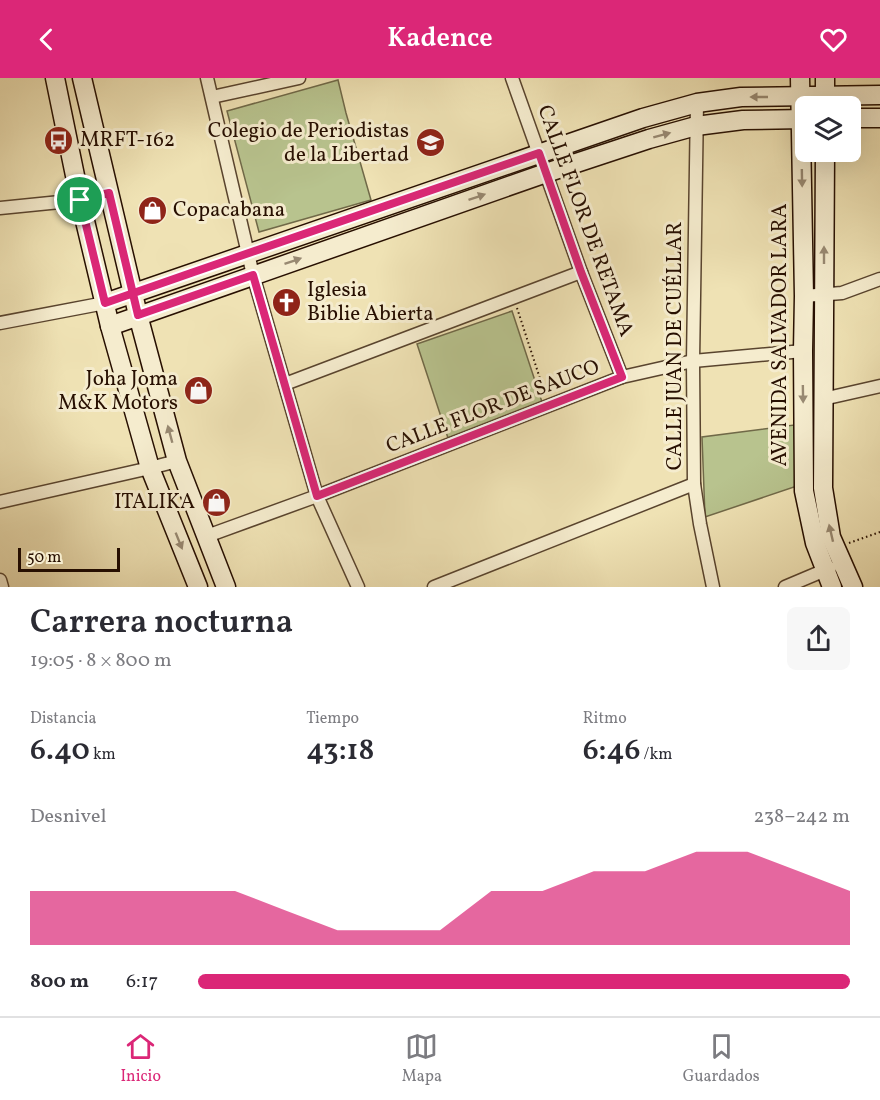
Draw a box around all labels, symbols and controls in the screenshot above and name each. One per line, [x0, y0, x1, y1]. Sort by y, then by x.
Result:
text: Kadence [387, 20, 493, 58]
icon: back [30, 23, 63, 56]
icon: heart [817, 23, 850, 56]
one-way arrow [749, 92, 768, 102]
map controls [795, 96, 861, 162]
button: layers [795, 96, 861, 162]
street label: CALLE FLOR DE RETAMA [530, 101, 641, 341]
place label: Colegio de Periodistas de la Libertad [208, 117, 409, 170]
bus stop icon: MRFT-162 [43, 124, 75, 156]
place label: MRFT-162 [80, 126, 175, 155]
school or university icon: Colegio de Periodistas de la Libertad [414, 127, 446, 159]
one-way arrow [653, 130, 671, 140]
one-way arrow [797, 169, 806, 188]
pin [54, 174, 105, 225]
icon: arrive [63, 183, 96, 216]
one-way arrow [468, 192, 486, 201]
shop icon: Copacabana [136, 194, 168, 226]
place label: Copacabana [173, 196, 285, 225]
street label: AVENIDA SALVADOR LARA [766, 203, 795, 467]
street label: CALLE JUAN DE CUÉLLAR [661, 222, 690, 470]
one-way arrow [819, 245, 829, 264]
one-way arrow [284, 256, 302, 266]
place label: Iglesia Biblie Abierta [307, 276, 434, 329]
church icon: Iglesia Biblie Abierta [270, 286, 302, 318]
street label: CALLE FLOR DE SAUCO [382, 353, 604, 461]
place label: Joha Joma M&K Motors [58, 365, 178, 418]
shop icon: Joha Joma M&K Motors [183, 375, 215, 407]
one-way arrow [798, 385, 808, 404]
one-way arrow [165, 424, 174, 442]
shop icon: ITALIKA [200, 486, 232, 518]
place label: ITALIKA [114, 488, 195, 517]
one-way arrow [826, 524, 836, 542]
one-way arrow [175, 532, 185, 550]
scale bar [18, 545, 120, 573]
text: 50 m [27, 547, 61, 569]
text: Carrera nocturna [30, 601, 293, 647]
button: share [787, 607, 850, 670]
text: 19:05 · 8 × 800 m [30, 647, 172, 675]
text: Distancia [30, 708, 96, 730]
text: Tiempo [306, 708, 359, 730]
text: Ritmo [583, 708, 627, 730]
text: 6.40 [30, 730, 90, 772]
text: 43:18 [306, 730, 374, 772]
text: 6:46 [583, 730, 640, 772]
text: km [90, 744, 116, 766]
text: /km [640, 744, 672, 766]
text: Desnivel [30, 803, 106, 831]
text: 238–242 m [754, 803, 850, 831]
text: 800 m [30, 968, 89, 996]
text: 6:17 [126, 968, 158, 996]
tab: Inicio [120, 1030, 161, 1088]
tab: Mapa [402, 1030, 442, 1088]
tab: Guardados [683, 1030, 760, 1088]

